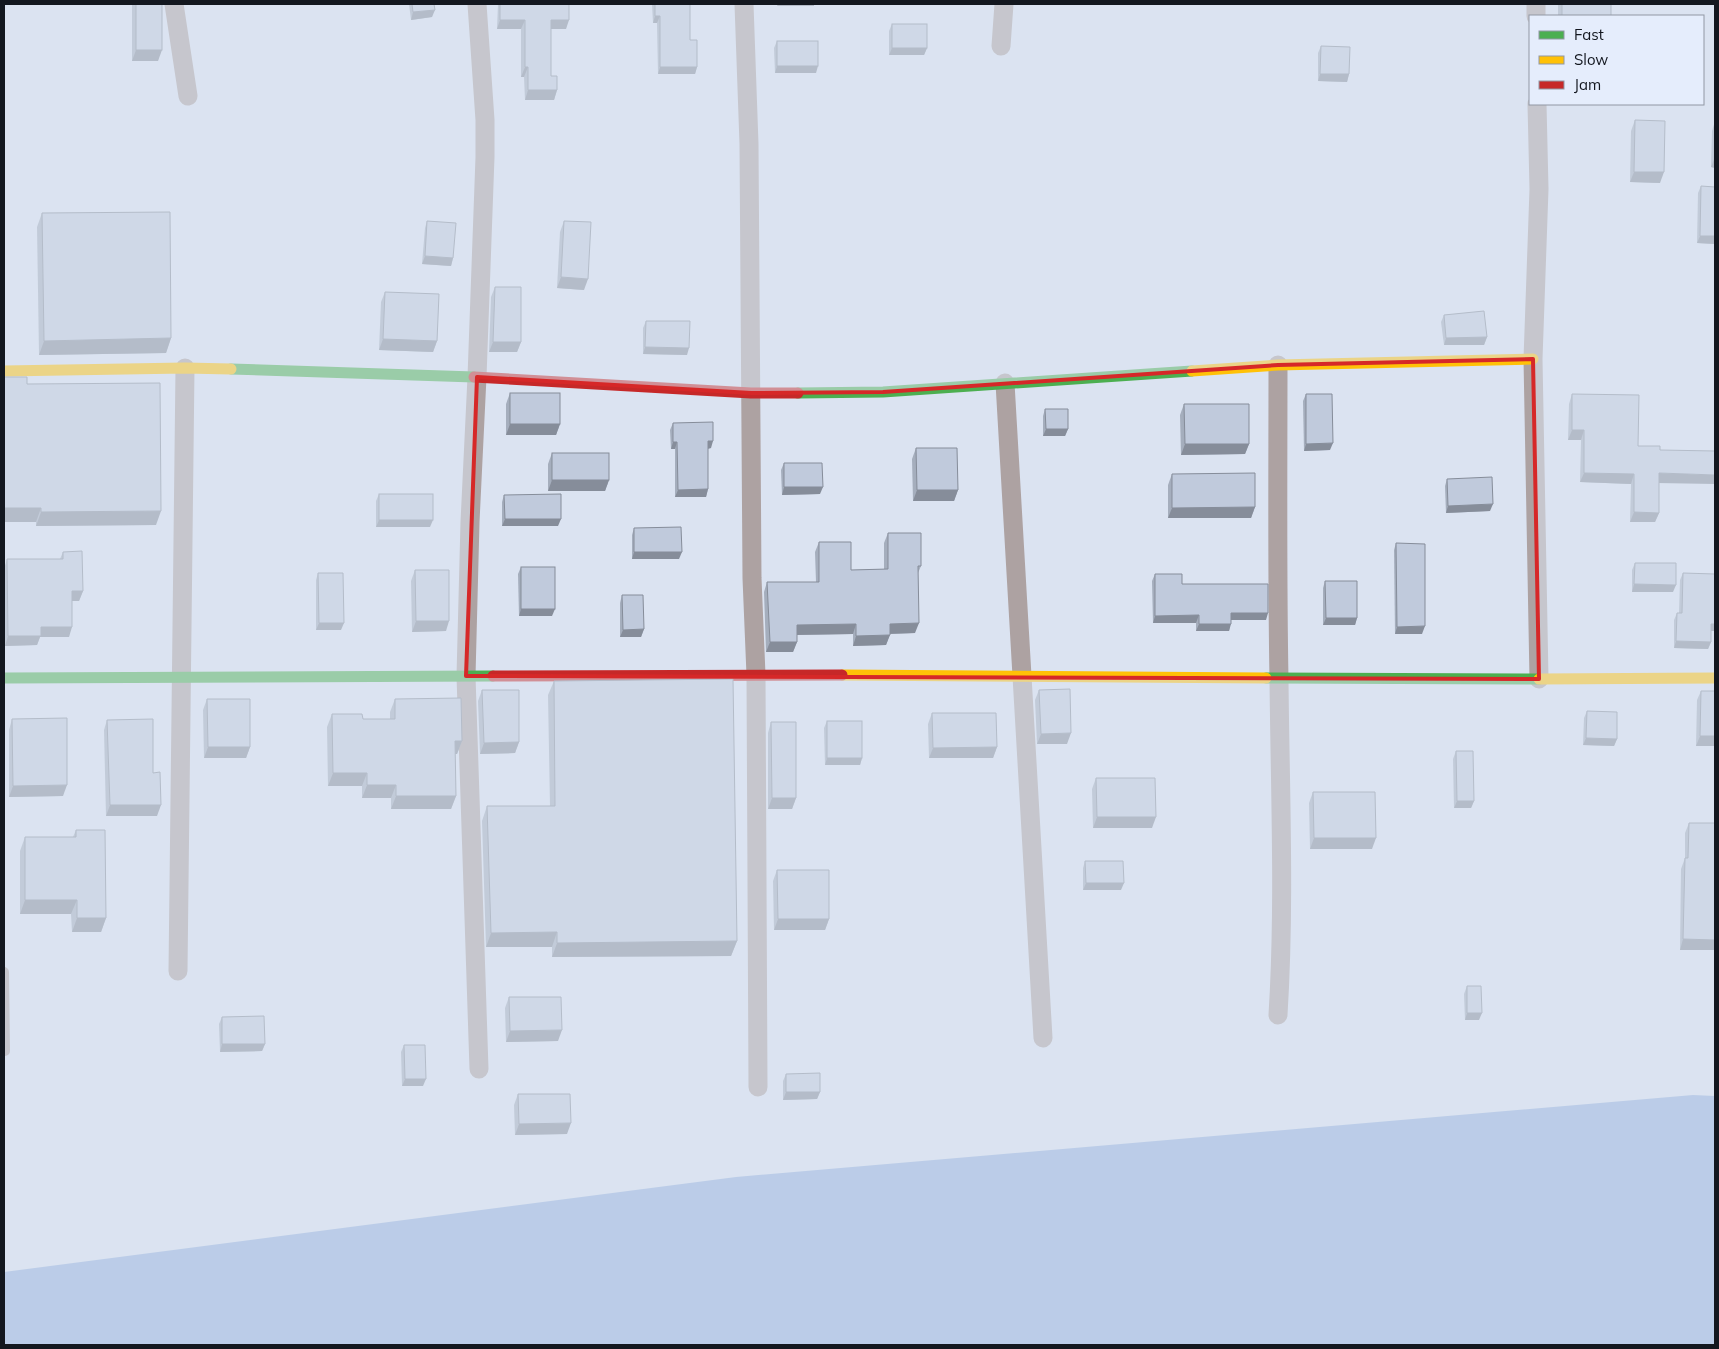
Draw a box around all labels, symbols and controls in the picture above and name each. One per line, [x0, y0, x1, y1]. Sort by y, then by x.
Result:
legend [1529, 15, 1704, 105]
text: Fast [1574, 25, 1604, 44]
text: Slow [1574, 50, 1608, 69]
text: Jam [1574, 75, 1601, 94]

